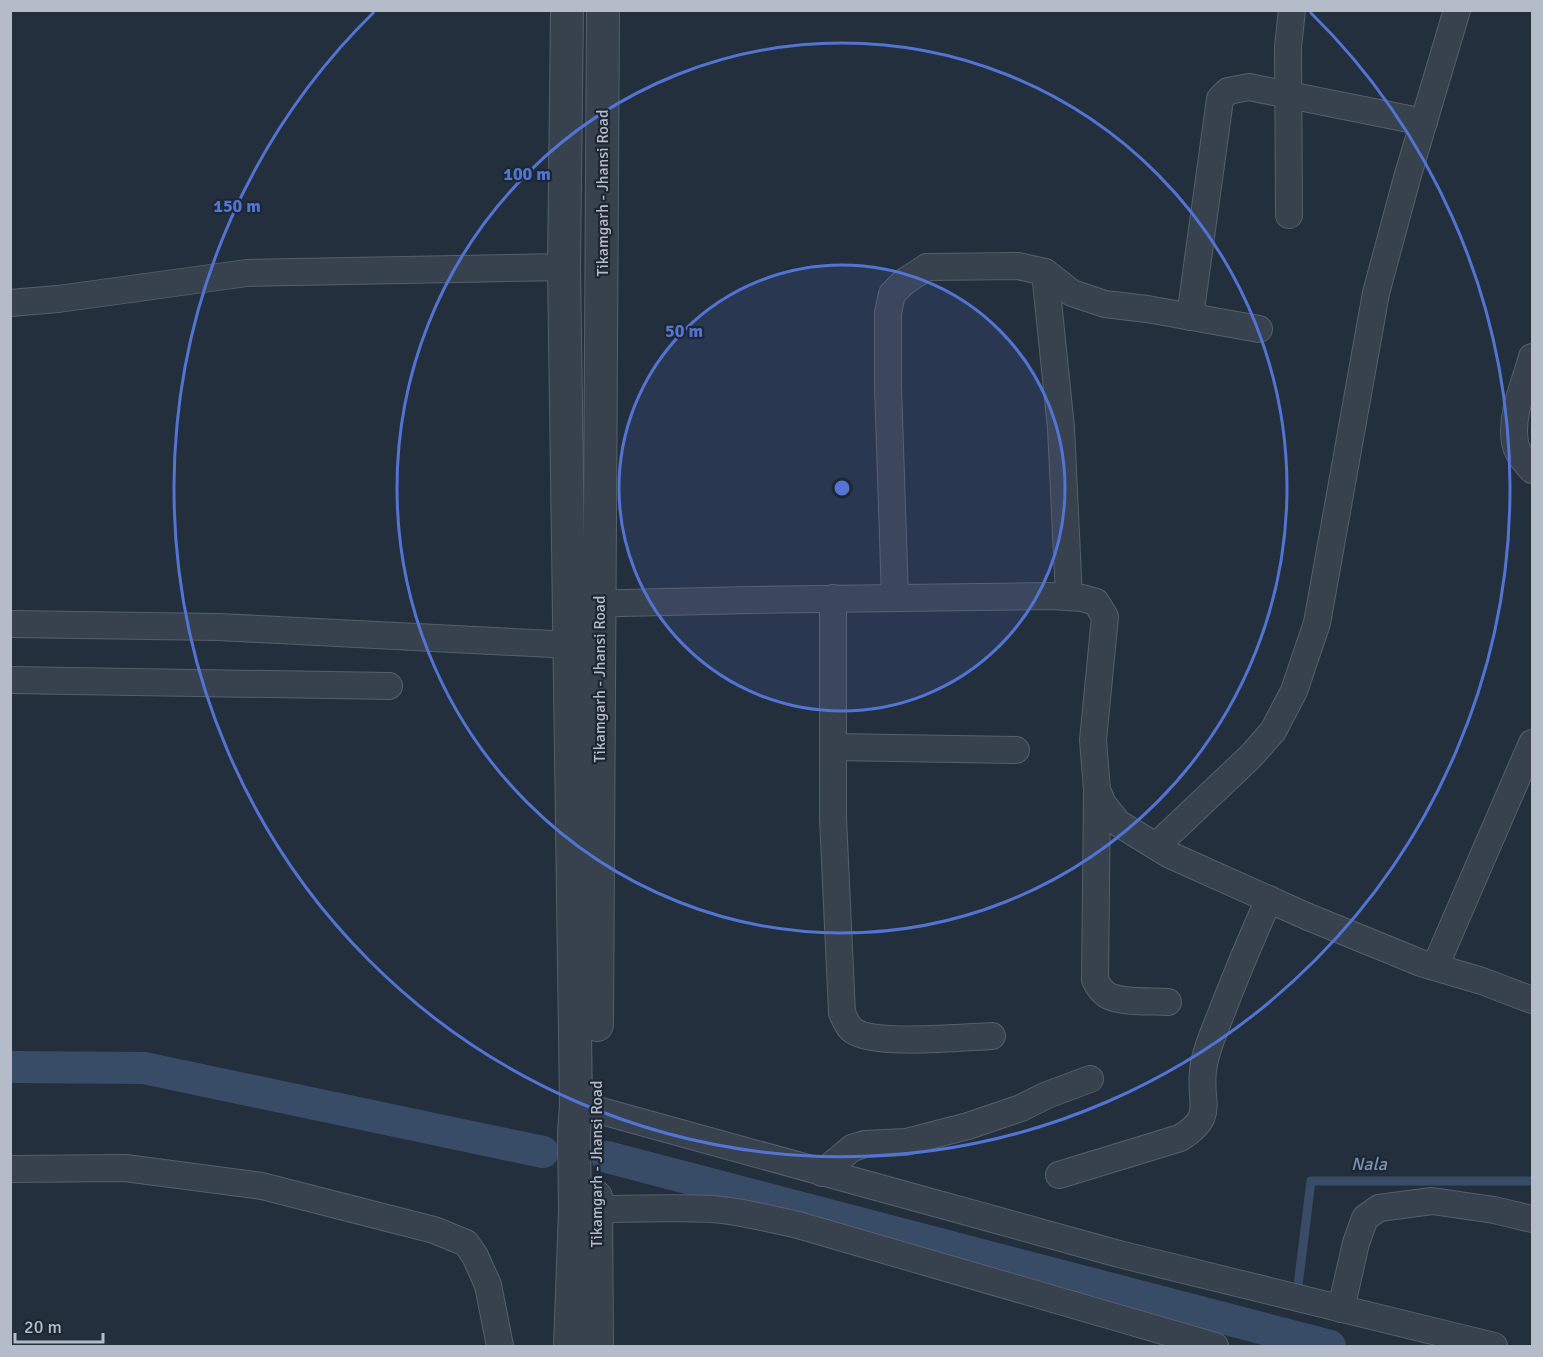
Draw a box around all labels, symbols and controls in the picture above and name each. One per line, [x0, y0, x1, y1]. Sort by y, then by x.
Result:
street label: Tikamgarh - Jhansi Road [593, 110, 613, 276]
text: 100 m [503, 163, 551, 185]
text: 150 m [213, 195, 261, 217]
text: 50 m [665, 320, 703, 342]
centre of rings [832, 478, 852, 498]
street label: Tikamgarh - Jhansi Road [590, 596, 610, 762]
street label: Tikamgarh - Jhansi Road [587, 1081, 607, 1247]
water label: Nala [1351, 1153, 1388, 1175]
scale bar [15, 1306, 104, 1344]
text: 20 m [24, 1316, 62, 1338]

